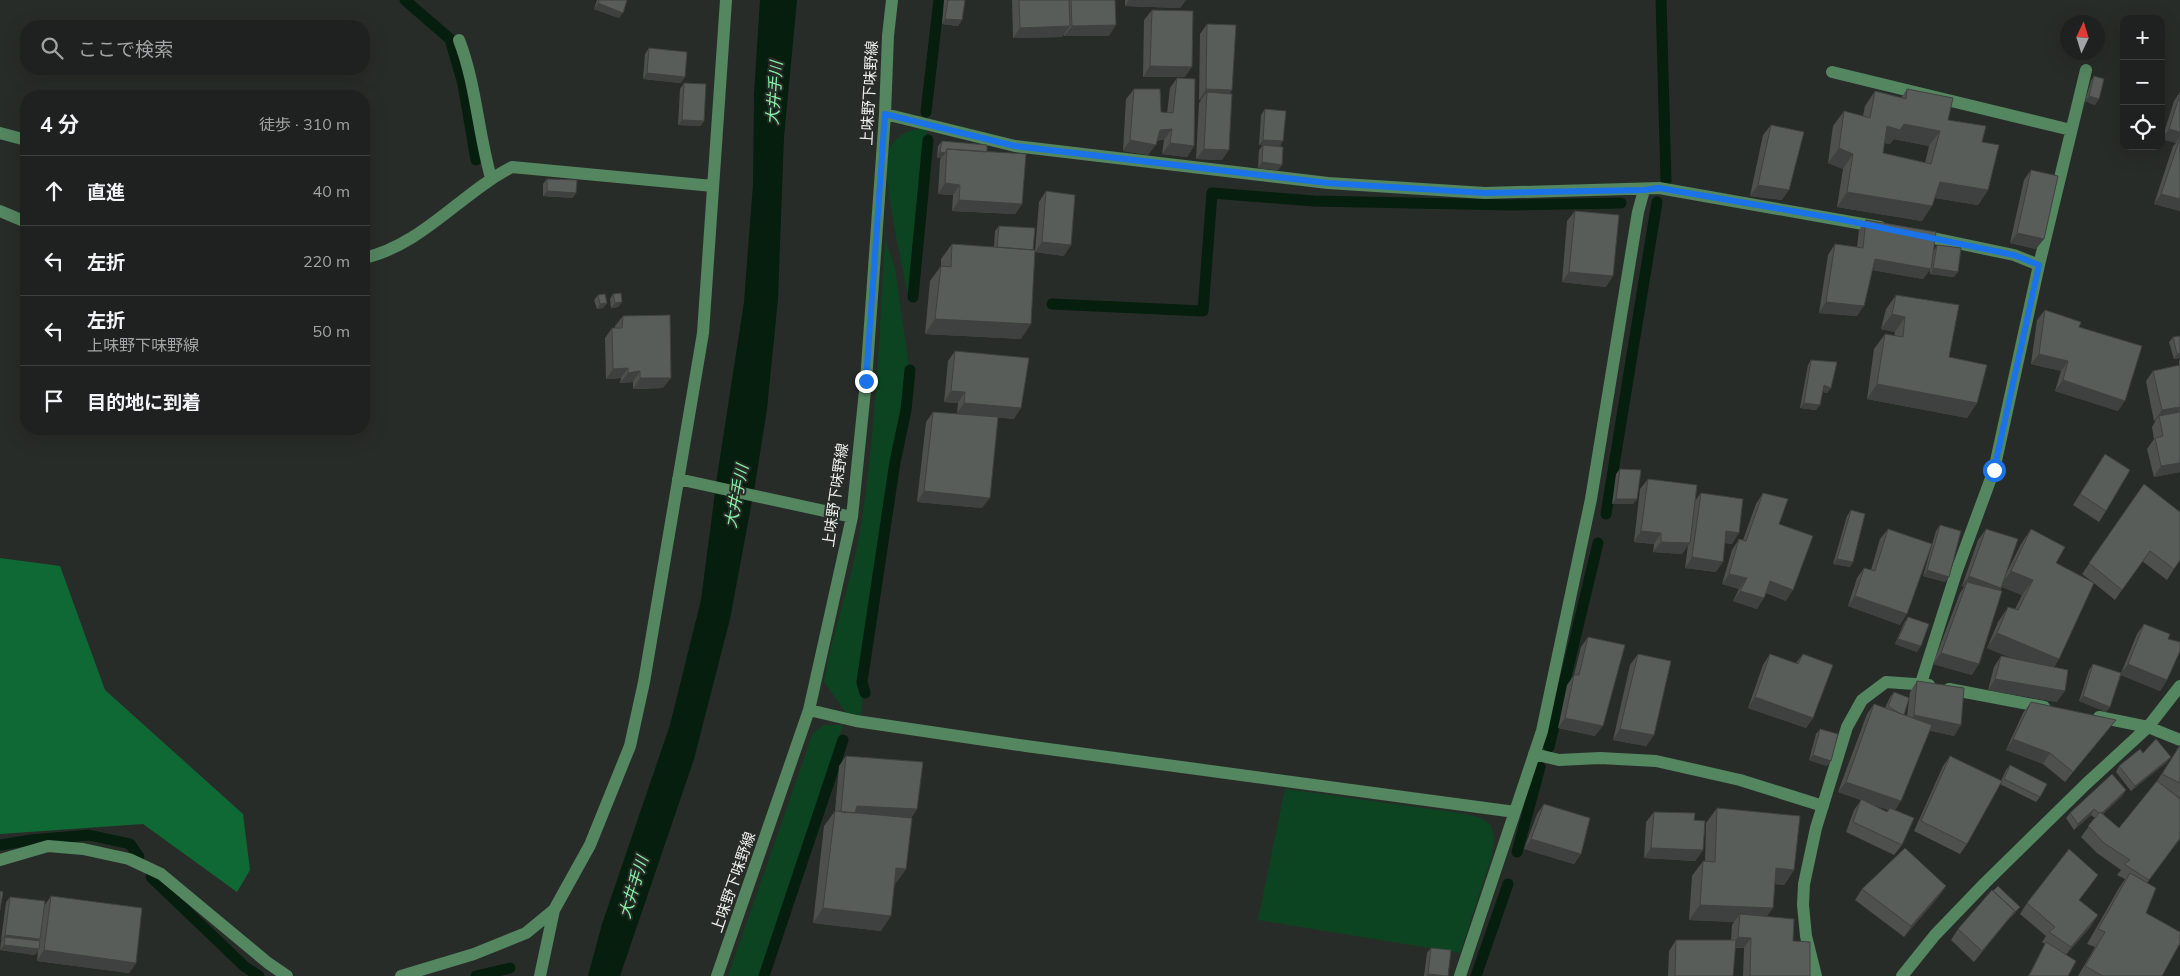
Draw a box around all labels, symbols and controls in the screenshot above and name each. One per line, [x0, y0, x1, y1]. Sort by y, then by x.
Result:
north arrow [2060, 15, 2105, 60]
map controls [2120, 15, 2165, 150]
button: + [2120, 15, 2165, 60]
search box [20, 20, 370, 75]
icon: search [38, 34, 66, 62]
text: ここで検索 [78, 37, 173, 61]
street label: 上味野下味野線 [857, 40, 881, 146]
water label: 大井手川 [762, 58, 786, 126]
button: − [2120, 60, 2165, 105]
button: locate [2120, 105, 2165, 150]
text: 4 分 [40, 111, 79, 137]
text: 徒歩 · 310 m [259, 114, 350, 134]
icon: ahead [40, 177, 68, 205]
text: 直進 [87, 180, 125, 204]
text: 40 m [313, 181, 350, 201]
icon: left [40, 247, 68, 275]
text: 左折 [87, 250, 125, 274]
text: 220 m [303, 251, 350, 271]
text: 左折 [87, 308, 125, 332]
icon: left [40, 317, 68, 345]
text: 50 m [313, 321, 350, 341]
text: 上味野下味野線 [87, 335, 199, 355]
route end [855, 370, 878, 393]
icon: arrive [40, 387, 68, 415]
text: 目的地に到着 [87, 390, 201, 414]
street label: 上味野下味野線 [818, 442, 852, 548]
route start [1983, 459, 2006, 482]
water label: 大井手川 [720, 461, 752, 529]
street label: 上味野下味野線 [707, 829, 759, 935]
water label: 大井手川 [614, 852, 653, 921]

